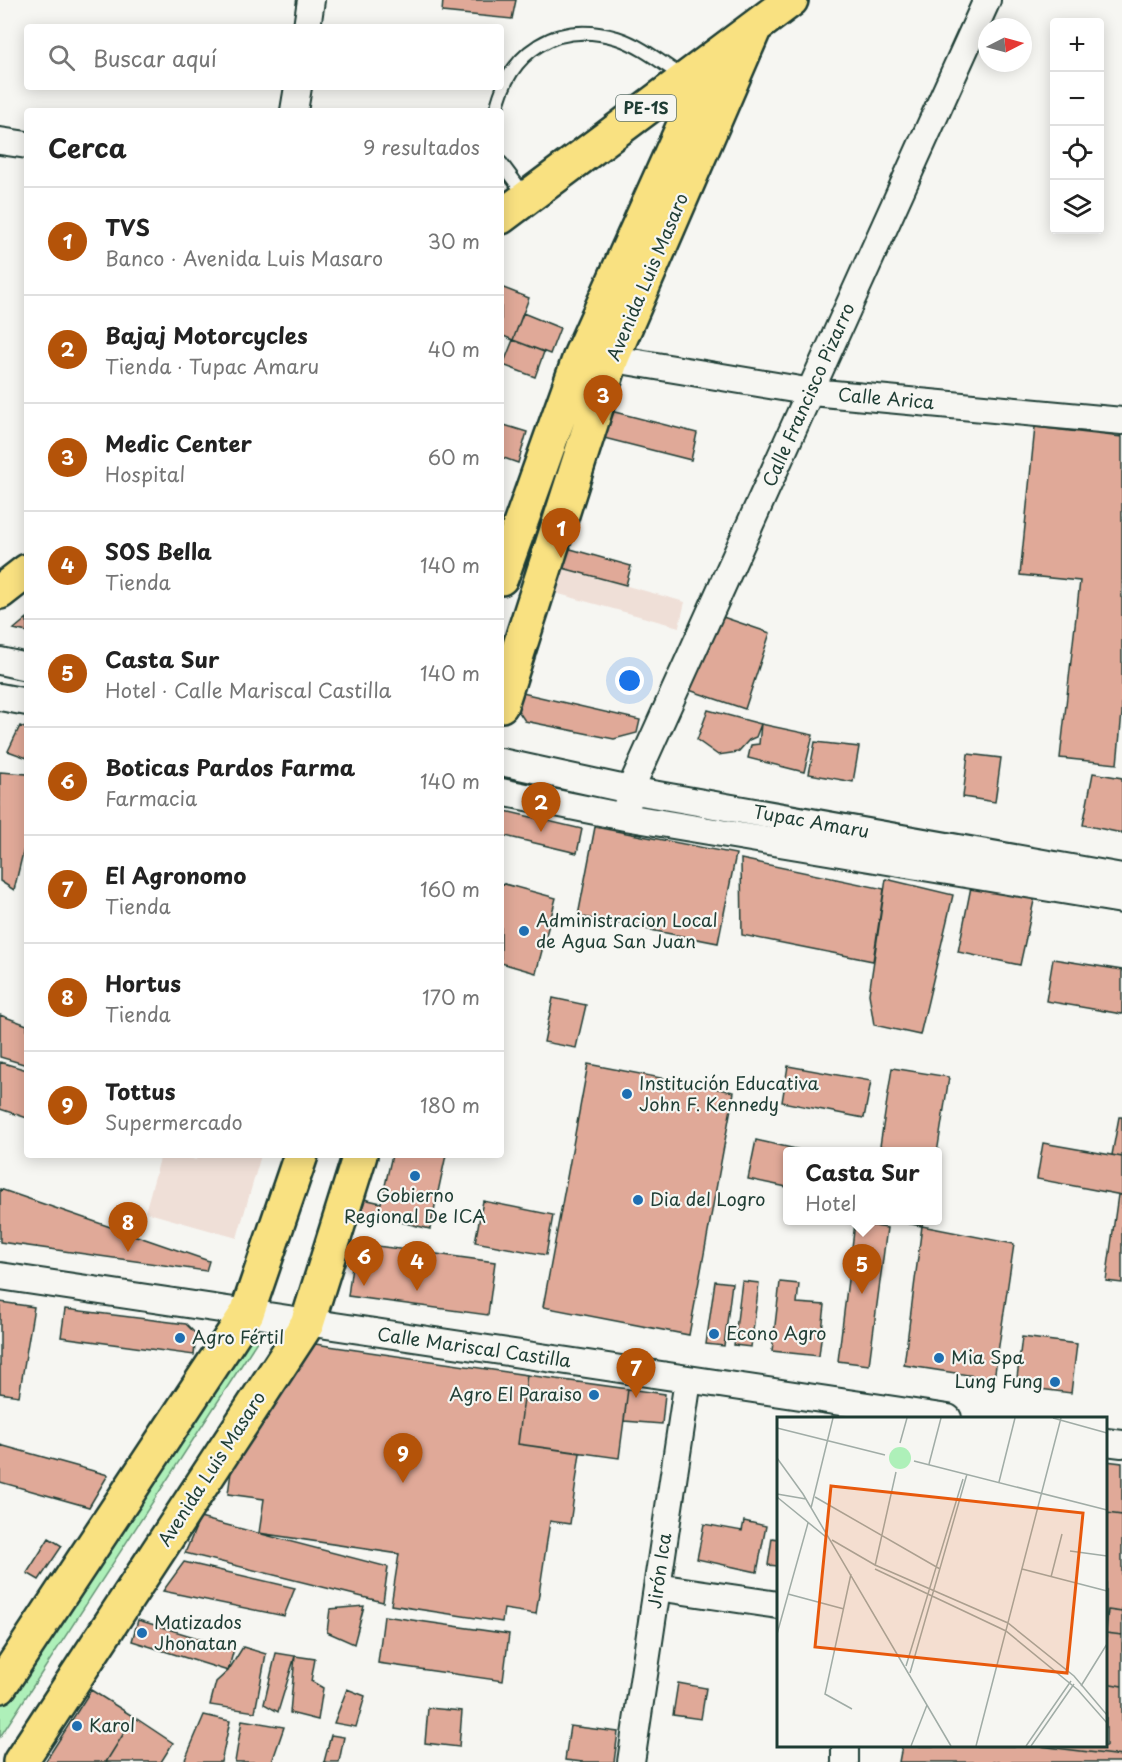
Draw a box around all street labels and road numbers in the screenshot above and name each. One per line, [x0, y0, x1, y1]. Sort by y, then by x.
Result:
road number: PE-1S [616, 95, 676, 121]
street label: Avenida Luis Masaro [599, 188, 694, 365]
street label: Calle Francisco Pizarro [755, 298, 860, 491]
street label: Calle Arica [837, 380, 936, 415]
street label: Tupac Amaru [751, 797, 871, 844]
street label: Calle Mariscal Castilla [376, 1320, 573, 1374]
street label: Avenida Luis Masaro [150, 1385, 271, 1551]
street label: Jirón Ica [640, 1531, 677, 1610]

